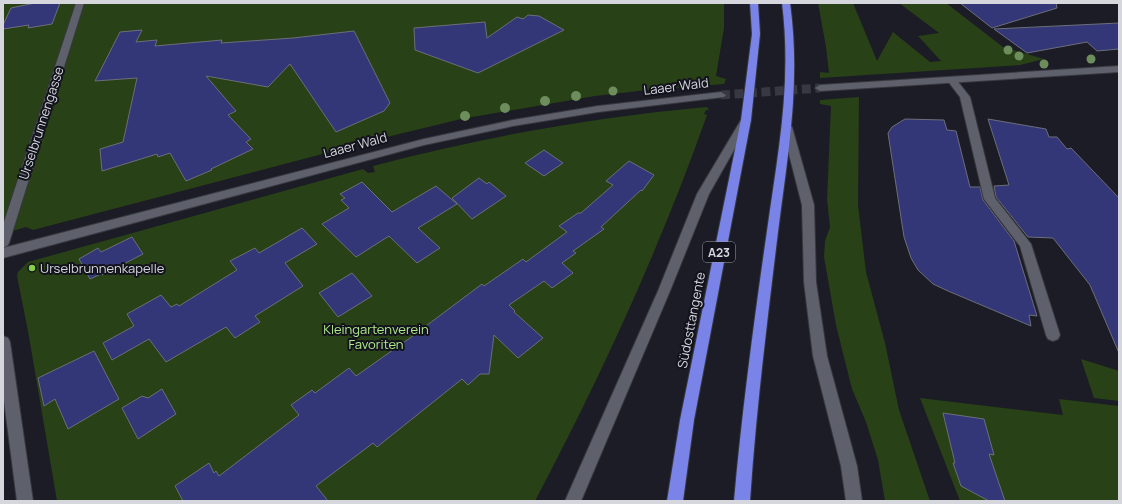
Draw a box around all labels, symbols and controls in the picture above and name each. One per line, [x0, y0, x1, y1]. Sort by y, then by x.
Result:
street label: Urselbrunnengasse [14, 64, 68, 182]
street label: Laaer Wald [642, 73, 710, 99]
street label: Laaer Wald [321, 128, 389, 162]
road number: A23 [703, 242, 735, 262]
place label: Urselbrunnenkapelle [40, 259, 165, 277]
marker: Urselbrunnenkapelle [27, 263, 37, 273]
street label: Südosttangente [673, 270, 709, 370]
park label: Kleingartenverein Favoriten [323, 320, 429, 353]

